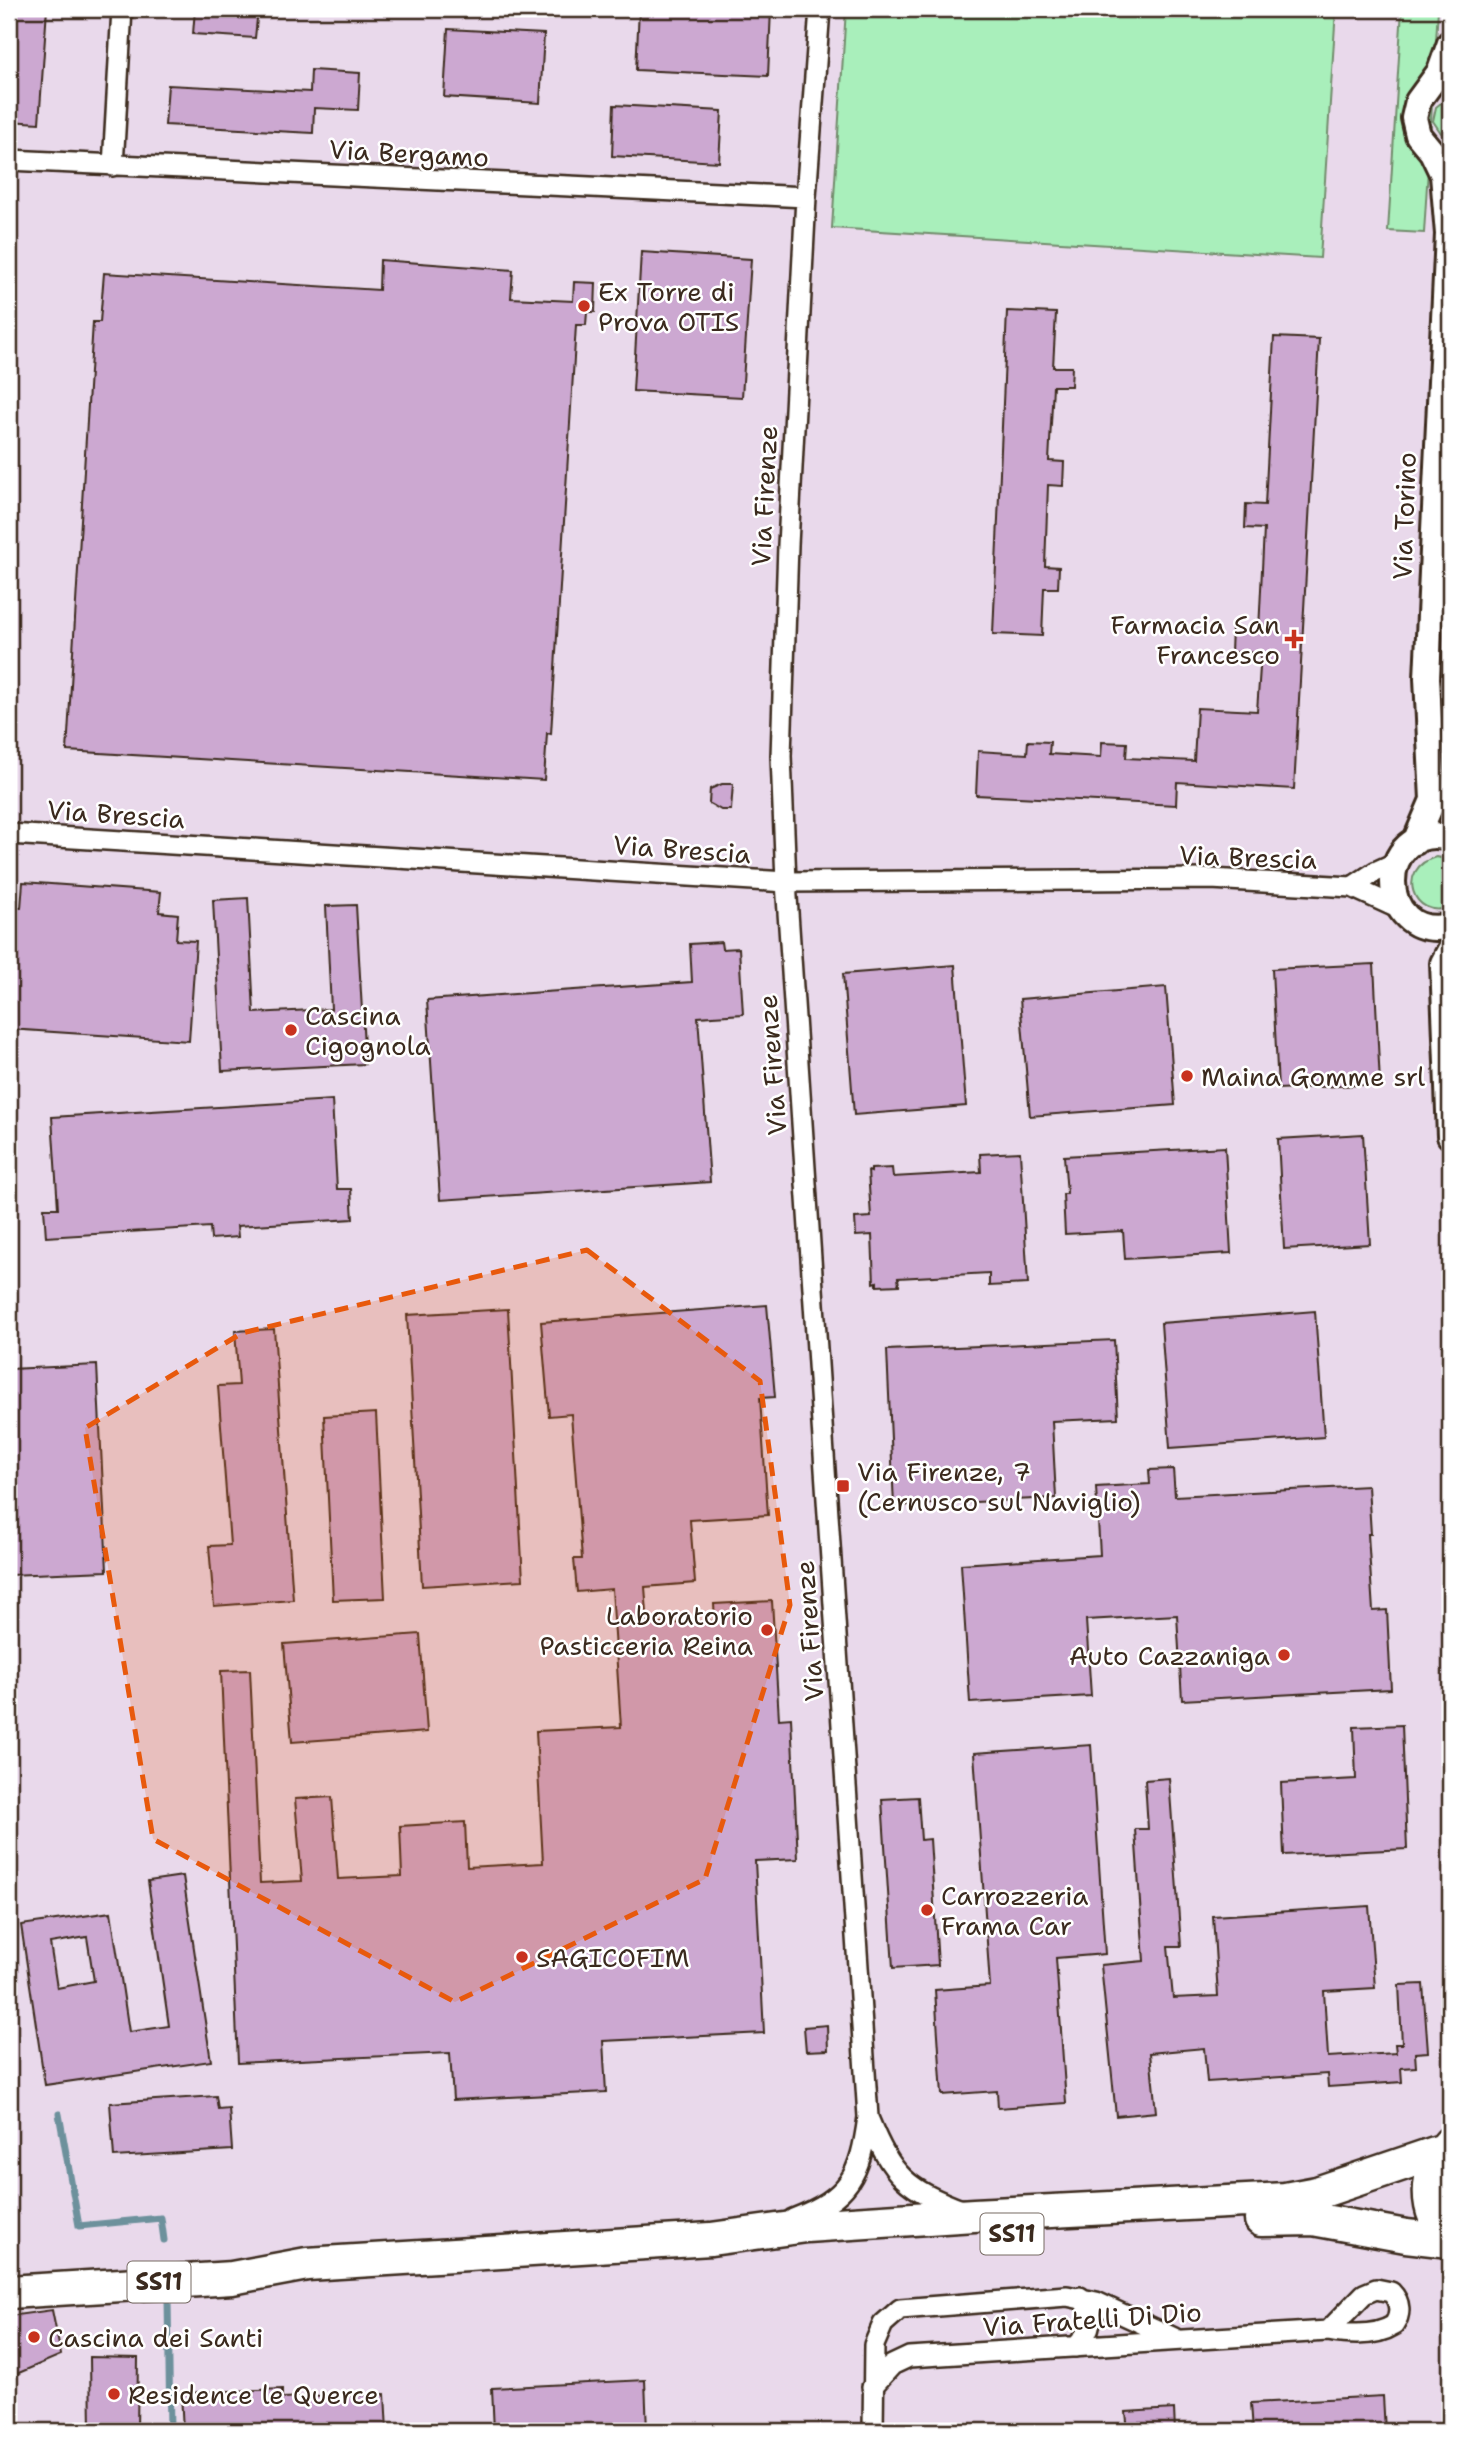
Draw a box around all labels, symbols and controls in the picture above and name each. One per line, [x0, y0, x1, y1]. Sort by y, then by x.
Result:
street label: Via Bergamo [328, 131, 490, 175]
place label: Ex Torre di Prova OTIS [598, 274, 739, 339]
marker: Ex Torre di Prova OTIS [576, 298, 592, 314]
street label: Via Firenze [743, 425, 785, 567]
street label: Via Torino [1384, 451, 1424, 581]
place label: Farmacia San Francesco [1111, 607, 1280, 672]
marker: Farmacia San Francesco [1286, 631, 1302, 647]
street label: Via Brescia [46, 792, 186, 836]
street label: Via Brescia [612, 827, 752, 871]
street label: Via Brescia [1178, 837, 1318, 877]
street label: Via Firenze [750, 993, 794, 1137]
place label: Cascina Cigognola [305, 998, 431, 1063]
marker: Cascina Cigognola [283, 1022, 299, 1038]
place label: Maina Gomme srl [1201, 1059, 1425, 1094]
marker: Maina Gomme srl [1179, 1068, 1195, 1084]
place label: Via Firenze, 7 (Cernusco sul Naviglio) [857, 1454, 1141, 1519]
marker: Via Firenze, 7 (Cernusco sul Naviglio) [835, 1478, 851, 1494]
street label: Via Firenze [787, 1559, 831, 1703]
place label: Laboratorio Pasticceria Reina [540, 1598, 753, 1663]
marker: Laboratorio Pasticceria Reina [759, 1622, 775, 1638]
place label: Auto Cazzaniga [1069, 1638, 1270, 1673]
marker: Auto Cazzaniga [1276, 1647, 1292, 1663]
place label: Carrozzeria Frama Car [941, 1878, 1088, 1943]
marker: Carrozzeria Frama Car [919, 1902, 935, 1918]
place label: SAGICOFIM [536, 1940, 689, 1975]
marker: SAGICOFIM [514, 1949, 530, 1965]
road number: SS11 [981, 2214, 1044, 2255]
road number: SS11 [128, 2262, 190, 2302]
street label: Via Fratelli Di Dio [981, 2294, 1203, 2344]
place label: Cascina dei Santi [48, 2320, 263, 2355]
marker: Cascina dei Santi [26, 2329, 42, 2345]
place label: Residence le Querce [128, 2377, 379, 2412]
marker: Residence le Querce [106, 2386, 122, 2402]

